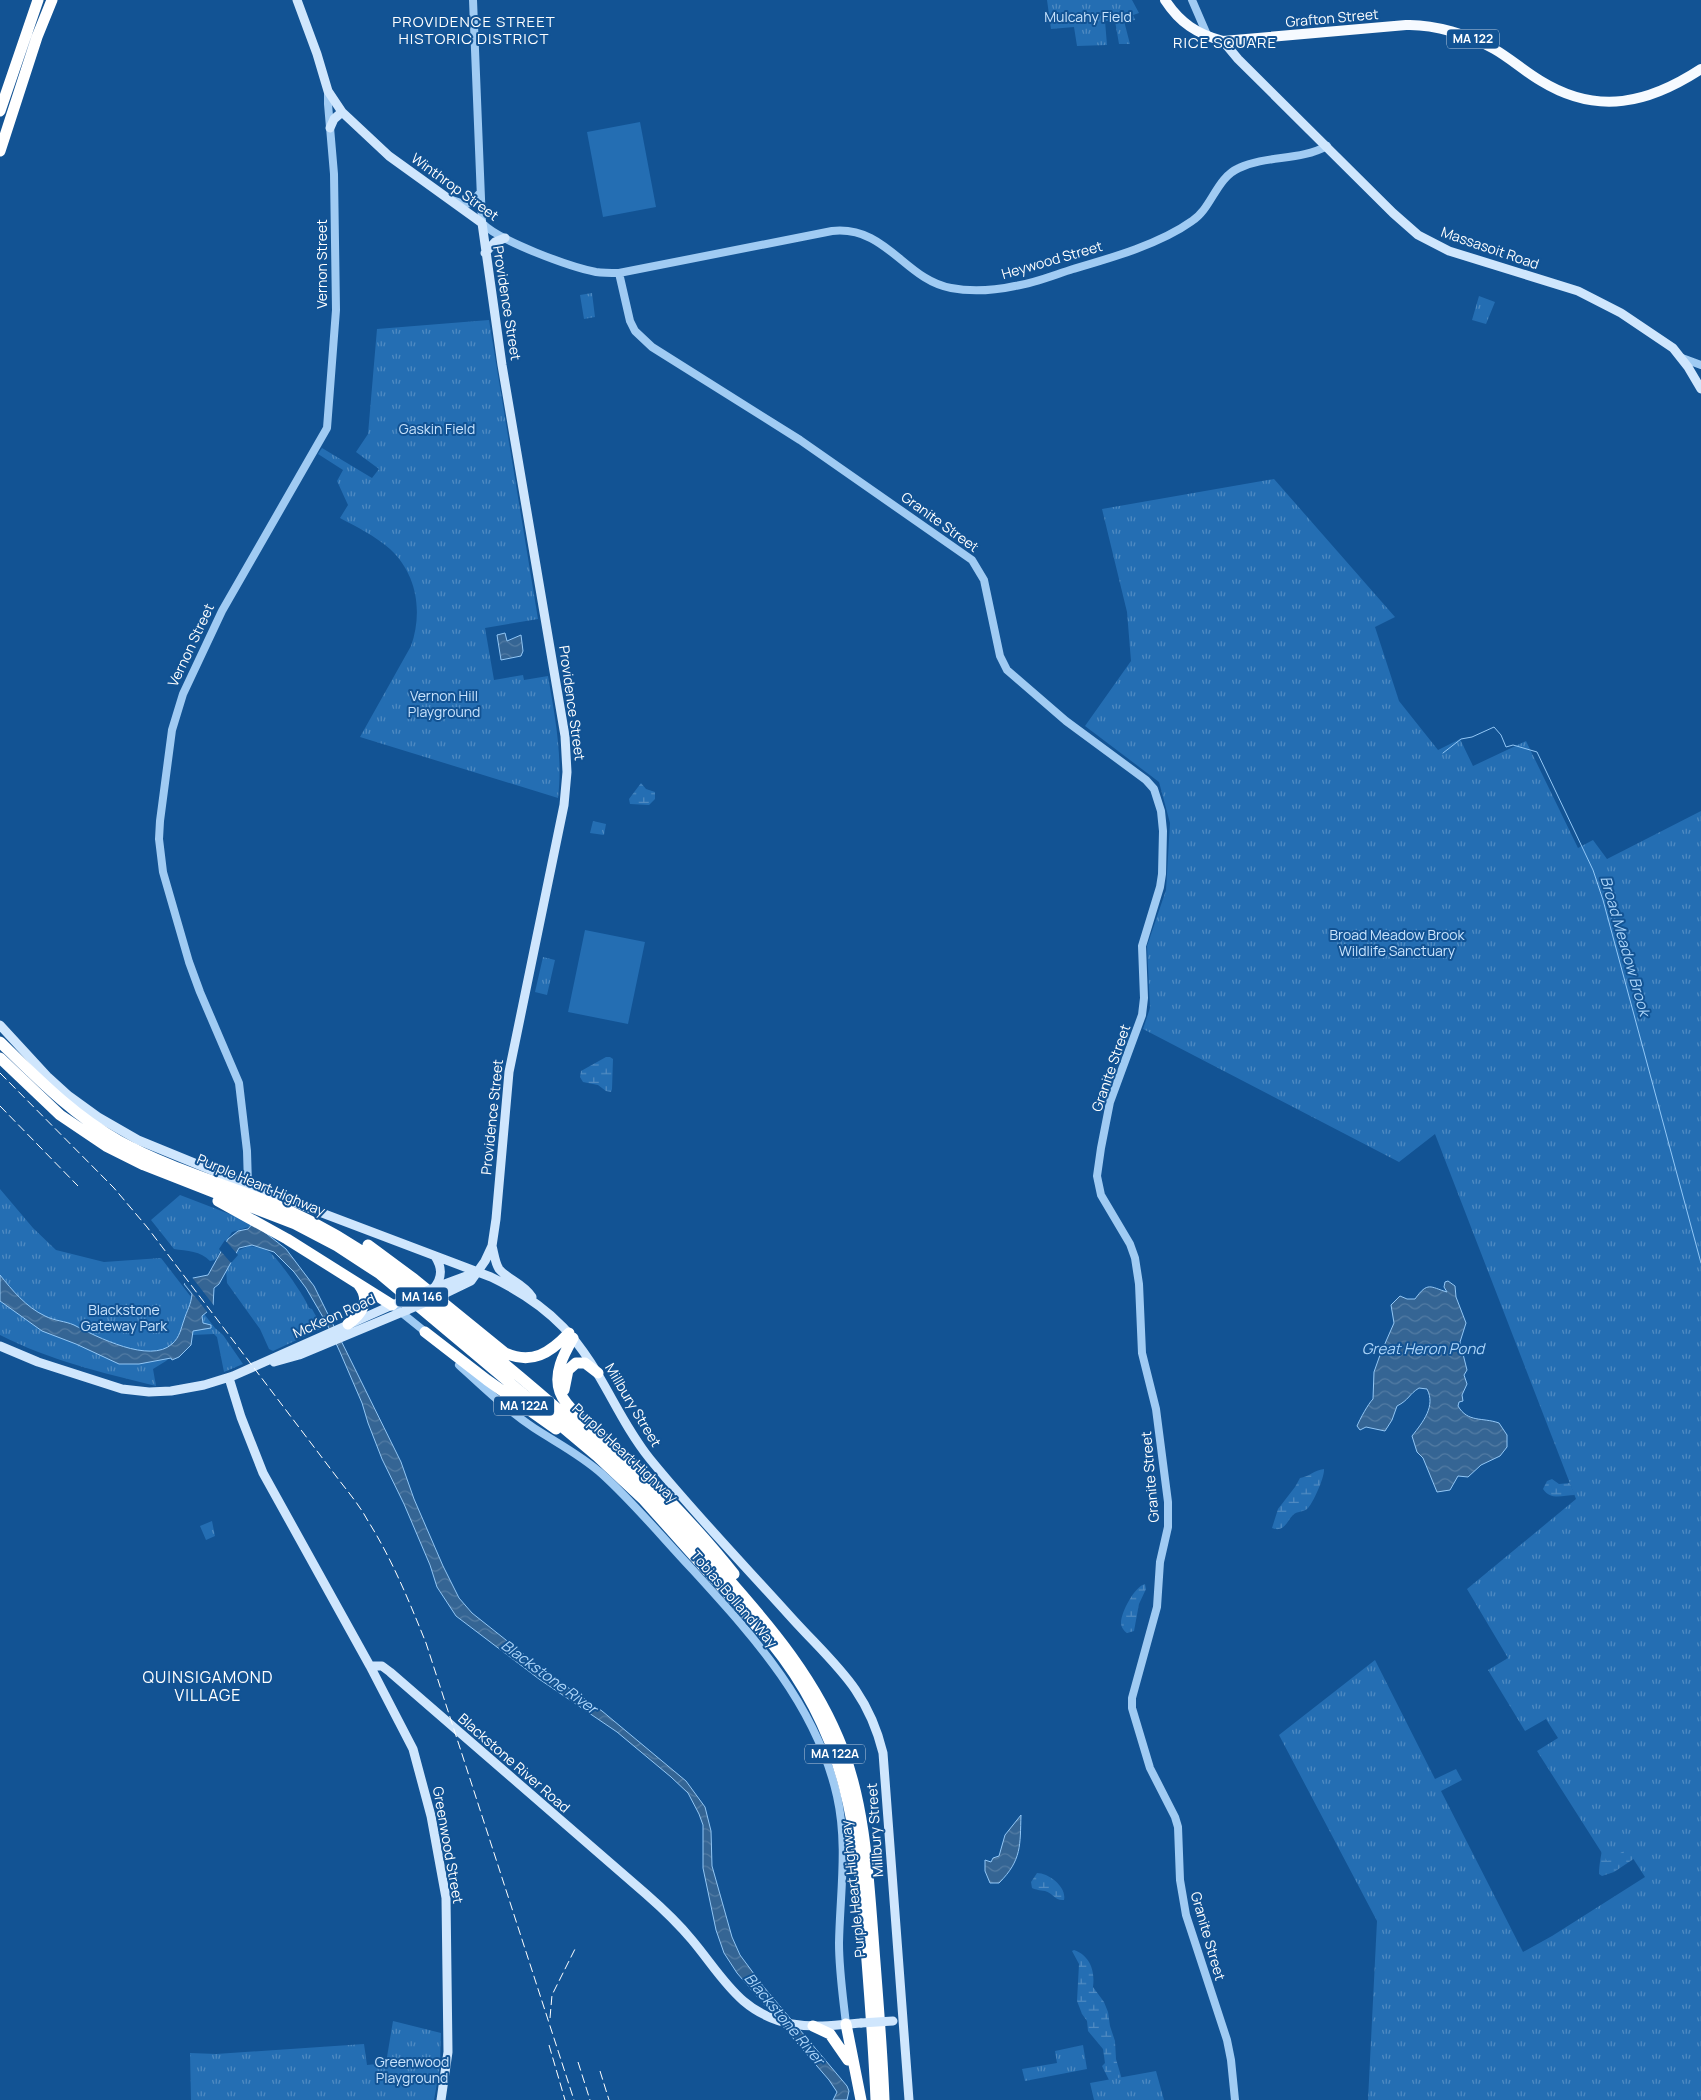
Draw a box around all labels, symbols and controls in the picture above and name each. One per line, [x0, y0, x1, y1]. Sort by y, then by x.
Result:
street label: Grafton Street [1285, 4, 1380, 31]
park label: Mulcahy Field [1044, 7, 1132, 26]
district label: PROVIDENCE STREET HISTORIC DISTRICT [392, 11, 556, 49]
road number: MA 122 [1447, 30, 1499, 48]
district label: RICE SQUARE [1173, 32, 1277, 53]
street label: Winthrop Street [408, 148, 503, 225]
street label: Vernon Street [312, 219, 331, 309]
street label: Massasoit Road [1439, 222, 1542, 273]
street label: Heywood Street [999, 236, 1105, 283]
street label: Providence Street [489, 244, 526, 362]
park label: Gaskin Field [399, 419, 475, 438]
street label: Granite Street [898, 487, 983, 556]
street label: Vernon Street [163, 600, 218, 689]
street label: Providence Street [555, 644, 590, 762]
park label: Vernon Hill Playground [408, 686, 480, 721]
water label: Broad Meadow Brook [1595, 873, 1656, 1021]
park label: Broad Meadow Brook Wildlife Sanctuary [1329, 925, 1466, 960]
street label: Granite Street [1087, 1021, 1135, 1114]
street label: Providence Street [476, 1058, 507, 1176]
street label: Purple Heart Highway [194, 1149, 329, 1220]
road number: MA 146 [396, 1288, 448, 1306]
street label: McKeon Road [290, 1289, 378, 1342]
park label: Blackstone Gateway Park [81, 1300, 168, 1335]
water label: Great Heron Pond [1362, 1338, 1486, 1359]
street label: Millbury Street [601, 1359, 666, 1450]
road number: MA 122A [494, 1396, 554, 1415]
street label: Purple Heart Highway [568, 1399, 683, 1507]
street label: Granite Street [1136, 1430, 1163, 1523]
street label: Tobias Bolland Way [687, 1546, 782, 1652]
water label: Blackstone River [497, 1635, 604, 1720]
district label: QUINSIGAMOND VILLAGE [143, 1666, 273, 1706]
street label: Blackstone River Road [454, 1709, 574, 1817]
road number: MA 122A [805, 1745, 865, 1764]
street label: Millbury Street [862, 1782, 887, 1878]
street label: Greenwood Street [429, 1785, 468, 1905]
street label: Purple Heart Highway [836, 1819, 869, 1959]
street label: Granite Street [1187, 1889, 1230, 1983]
water label: Blackstone River [740, 1968, 831, 2071]
park label: Greenwood Playground [375, 2052, 449, 2087]

